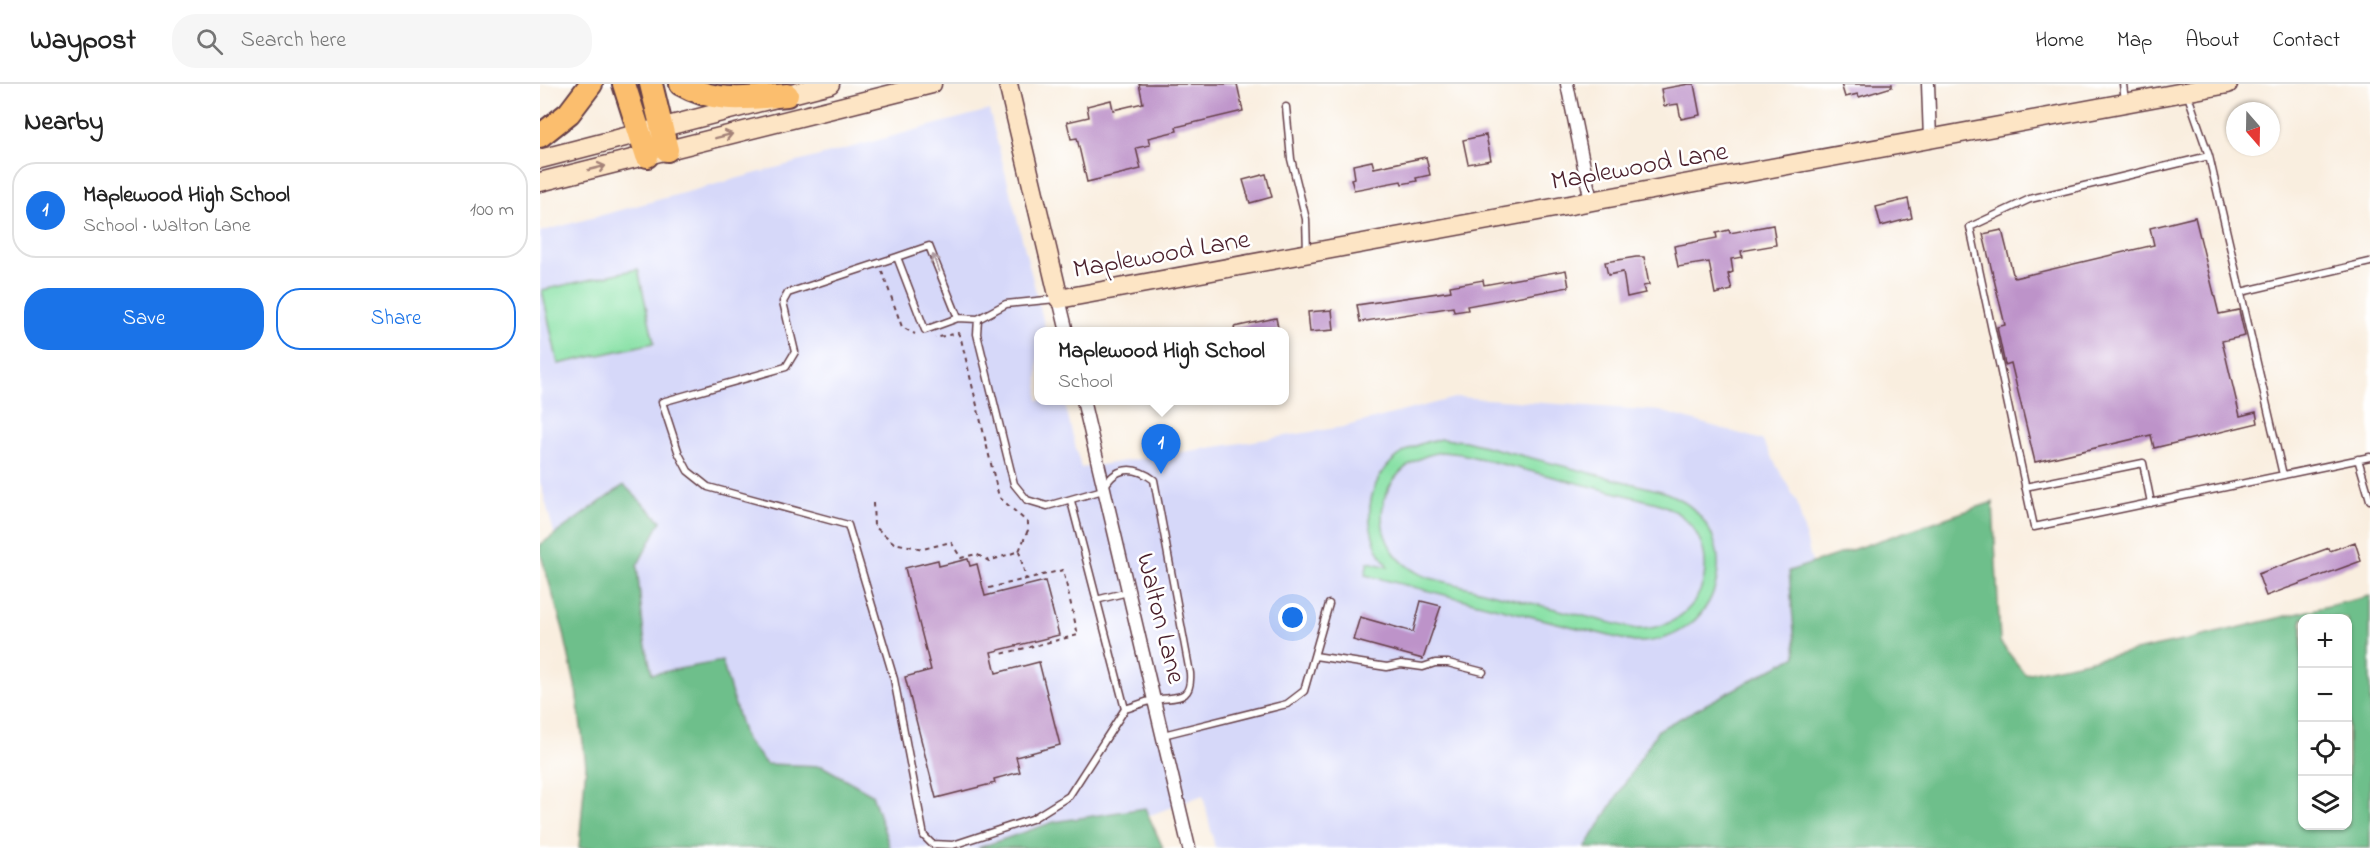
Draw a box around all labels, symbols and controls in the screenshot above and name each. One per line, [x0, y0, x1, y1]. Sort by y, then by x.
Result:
search box [172, 14, 592, 68]
text: Waypost [30, 21, 136, 62]
icon: search [193, 25, 226, 58]
text: Search here [241, 25, 346, 57]
text: Home [2035, 26, 2084, 56]
text: Map [2117, 26, 2152, 56]
text: About [2185, 26, 2239, 56]
text: Contact [2272, 26, 2340, 56]
north arrow [2226, 102, 2280, 156]
text: Nearby [24, 104, 103, 142]
one-way arrow [714, 130, 733, 141]
street label: Maplewood Lane [1548, 133, 1732, 202]
one-way arrow [587, 161, 606, 173]
text: Maplewood High School [83, 180, 290, 212]
text: 1 [42, 196, 49, 225]
text: 100 m [470, 196, 514, 225]
text: School · Walton Lane [83, 212, 251, 241]
street label: Maplewood Lane [1070, 221, 1254, 290]
one-way arrow [930, 255, 941, 273]
button: Save [24, 288, 264, 350]
button: Share [276, 288, 516, 350]
popup [1034, 327, 1289, 405]
text: Maplewood High School [1058, 336, 1265, 368]
text: School [1058, 368, 1113, 397]
pin: 1 [1142, 424, 1180, 474]
street label: Walton Lane [1125, 549, 1195, 689]
your location [1278, 603, 1307, 632]
map controls [2298, 614, 2352, 830]
button: + [2298, 614, 2352, 668]
button: − [2298, 668, 2352, 722]
button: locate [2298, 722, 2352, 776]
button: layers [2298, 776, 2352, 830]

